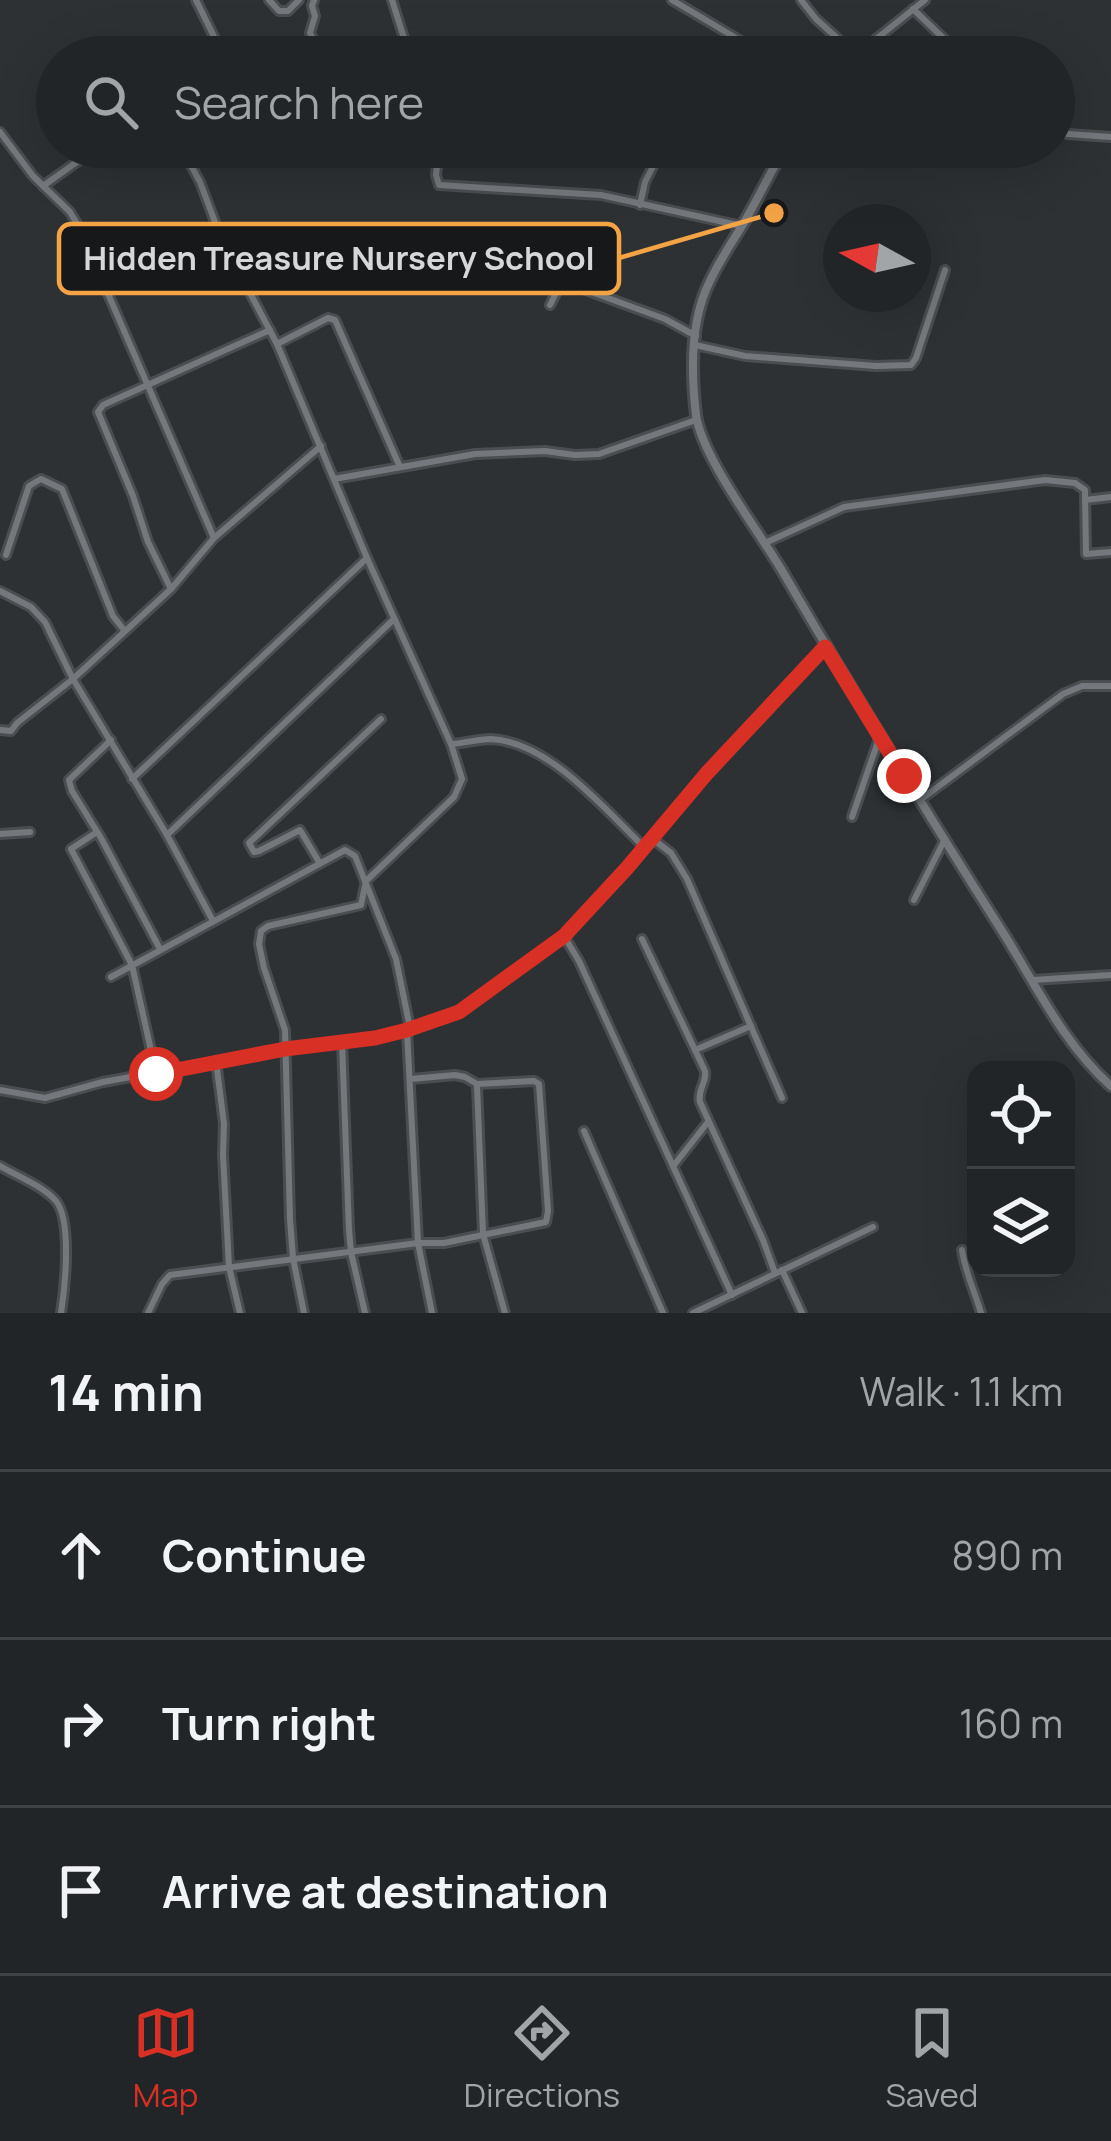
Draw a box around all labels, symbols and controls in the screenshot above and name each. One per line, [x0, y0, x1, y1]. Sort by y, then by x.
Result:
search box [36, 36, 1075, 168]
icon: search [78, 69, 144, 135]
text: Search here [174, 71, 424, 133]
north arrow [823, 204, 931, 312]
callout: Hidden Treasure Nursery School [59, 224, 619, 293]
text: Hidden Treasure Nursery School [83, 235, 595, 280]
route end [877, 749, 931, 803]
route start [129, 1047, 183, 1101]
map controls [967, 1061, 1075, 1277]
button: locate [967, 1061, 1075, 1169]
button: layers [967, 1169, 1075, 1277]
text: 14 min [48, 1357, 204, 1426]
text: Walk · 1.1 km [859, 1364, 1063, 1418]
icon: ahead [48, 1522, 114, 1588]
text: Continue [162, 1524, 367, 1586]
text: 890 m [951, 1528, 1063, 1582]
icon: right [48, 1690, 114, 1756]
text: Turn right [162, 1692, 376, 1754]
text: 160 m [959, 1696, 1063, 1750]
icon: arrive [48, 1858, 114, 1924]
text: Arrive at destination [162, 1860, 609, 1922]
tab: Map [133, 2000, 199, 2117]
tab: Directions [464, 2000, 620, 2117]
tab: Saved [885, 2000, 978, 2117]

